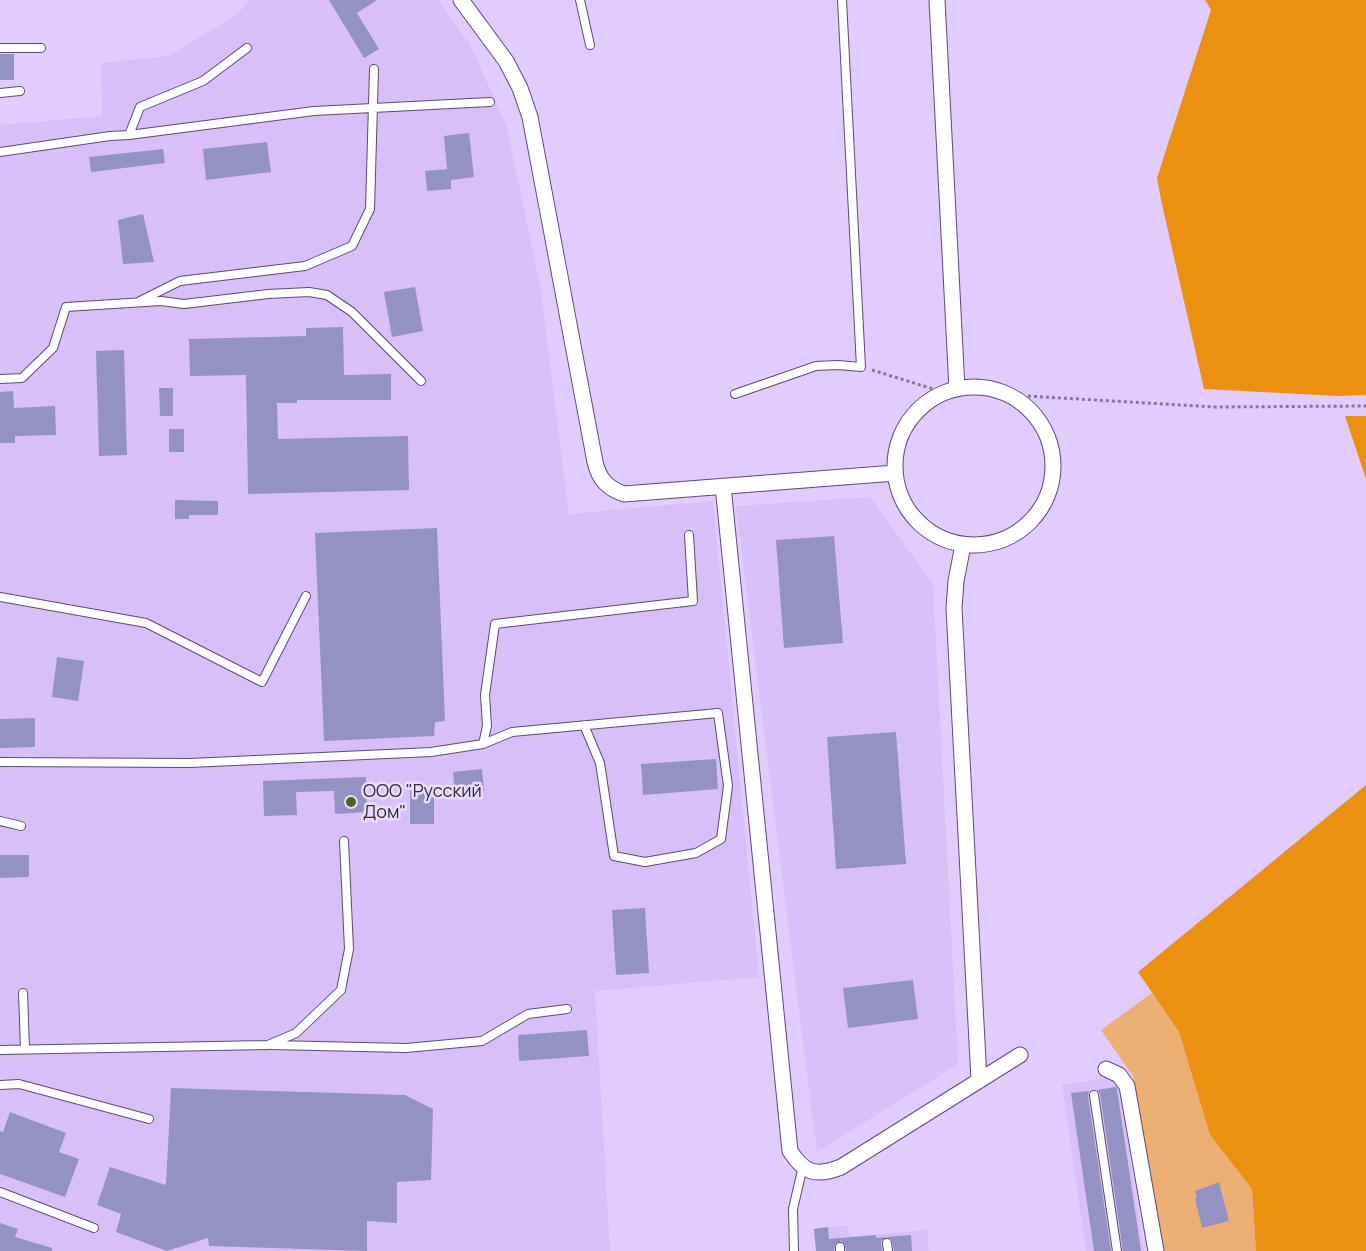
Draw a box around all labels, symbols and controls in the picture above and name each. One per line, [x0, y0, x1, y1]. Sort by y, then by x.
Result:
place label: ООО "Русский Дом" [363, 781, 482, 824]
marker: ООО "Русский Дом" [344, 795, 358, 809]

